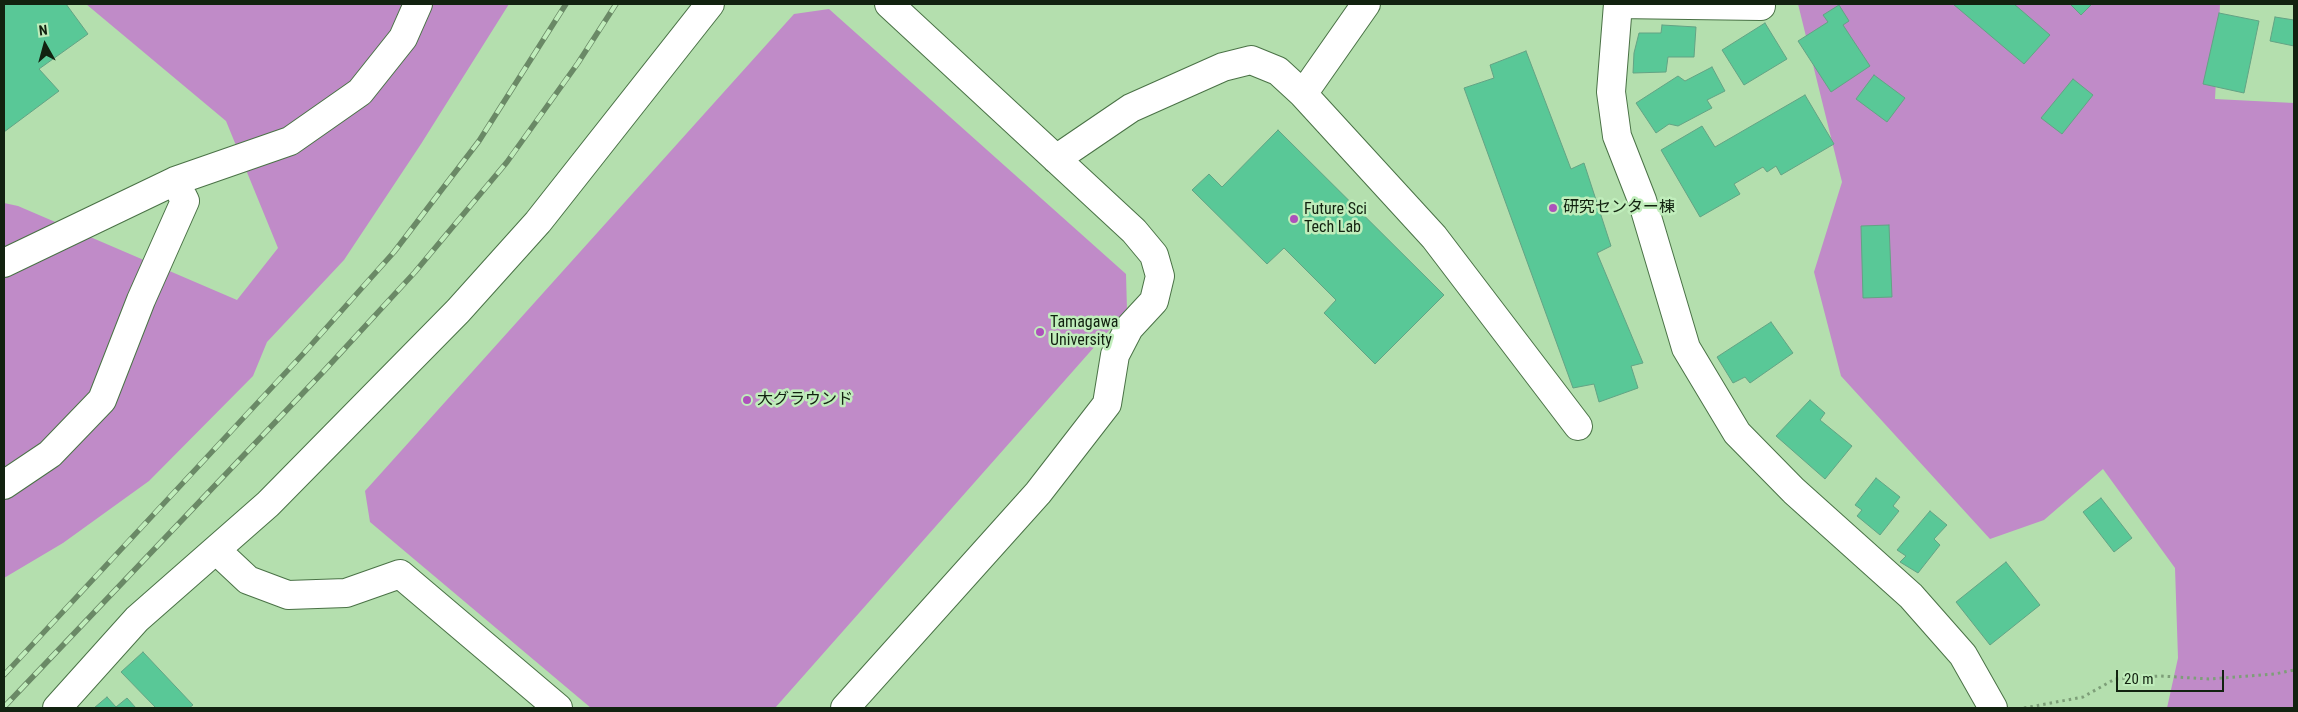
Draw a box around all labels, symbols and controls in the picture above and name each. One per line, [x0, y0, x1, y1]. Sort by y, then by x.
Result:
north arrow [20, 20, 70, 70]
text: N [38, 22, 48, 39]
place label: 研究センター棟 [1563, 198, 1675, 218]
place label: Future Sci Tech Lab [1304, 200, 1367, 238]
marker: 研究センター棟 [1547, 202, 1559, 214]
marker: Future Sci Tech Lab [1288, 213, 1300, 225]
place label: Tamagawa University [1050, 313, 1118, 351]
marker: Tamagawa University [1034, 326, 1046, 338]
place label: 大グラウンド [757, 390, 853, 410]
marker: 大グラウンド [741, 394, 753, 406]
scale bar [2118, 660, 2226, 692]
text: 20 m [2124, 670, 2154, 688]

